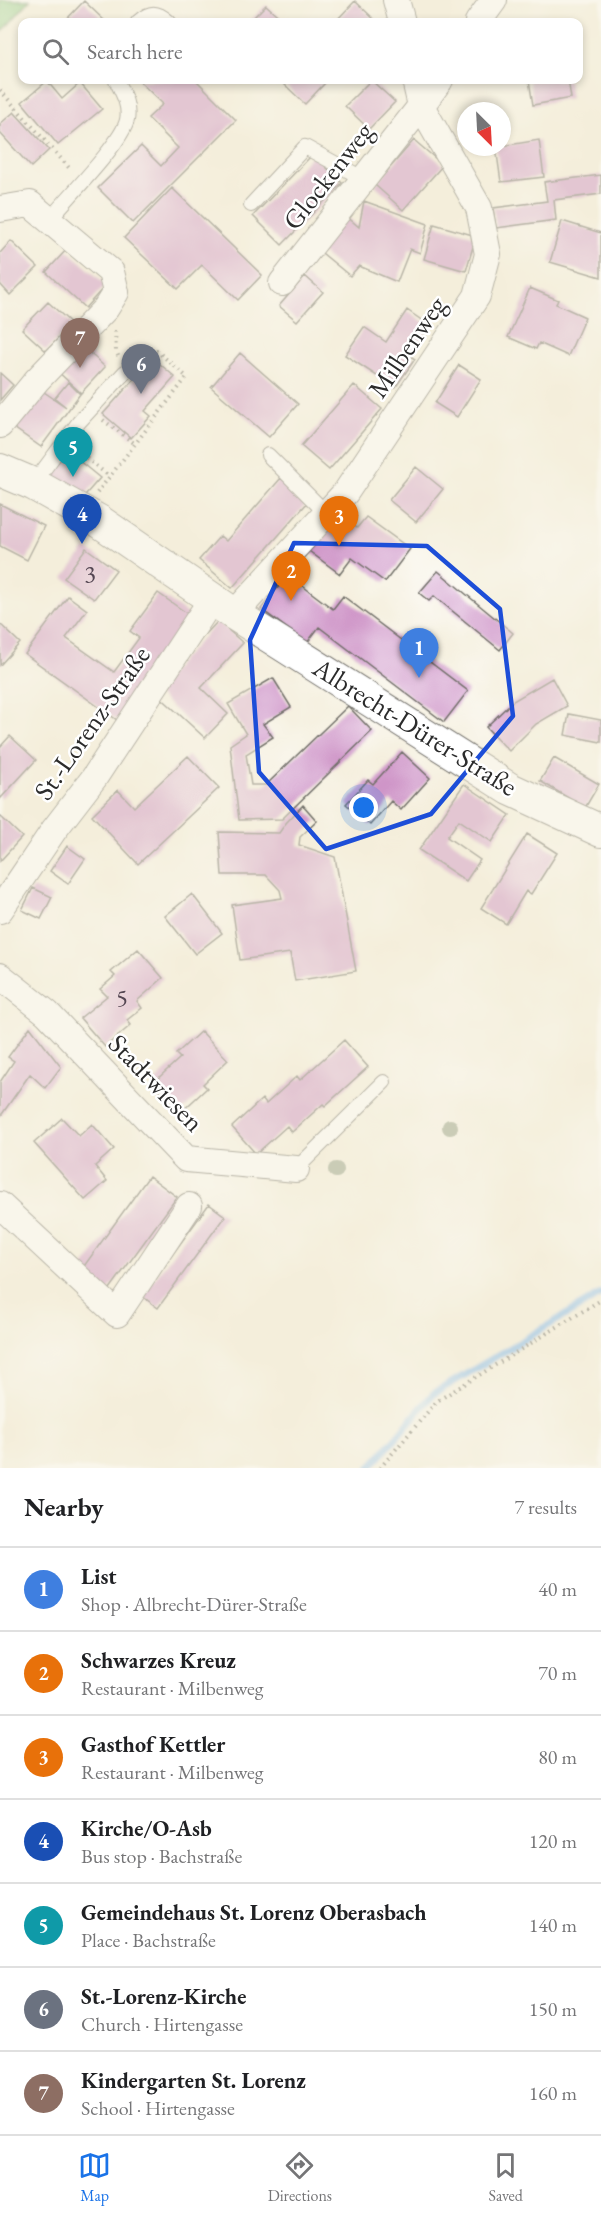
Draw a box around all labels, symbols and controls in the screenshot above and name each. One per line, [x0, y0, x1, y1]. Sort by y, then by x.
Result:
search box [18, 18, 583, 84]
icon: search [39, 35, 72, 68]
text: Search here [87, 37, 182, 66]
north arrow [457, 102, 511, 156]
street label: Glockenweg [275, 115, 381, 237]
street label: Milbenweg [360, 289, 454, 404]
pin: 7 [60, 318, 100, 368]
pin: 6 [122, 344, 160, 394]
pin: 5 [54, 428, 92, 477]
pin: 4 [62, 494, 101, 544]
pin: 3 [320, 496, 358, 546]
pin: 2 [272, 552, 310, 601]
house number: 3 [84, 558, 96, 589]
pin: 1 [400, 628, 438, 678]
street label: St.-Lorenz-Straße [26, 639, 158, 807]
street label: Albrecht-Dürer-Straße [306, 649, 524, 804]
your location [349, 793, 378, 822]
house number: 5 [116, 982, 128, 1013]
street label: Stadtwiesen [101, 1026, 212, 1139]
text: Nearby [24, 1490, 104, 1524]
text: 7 results [514, 1494, 577, 1520]
text: List [81, 1562, 117, 1591]
text: 1 [38, 1576, 49, 1602]
text: 40 m [538, 1576, 577, 1602]
text: Shop · Albrecht-Dürer-Straße [81, 1591, 307, 1617]
text: Schwarzes Kreuz [81, 1646, 236, 1675]
text: 2 [38, 1660, 49, 1686]
text: 70 m [538, 1660, 577, 1686]
text: Restaurant · Milbenweg [81, 1675, 263, 1701]
text: Gasthof Kettler [81, 1730, 225, 1759]
text: 3 [38, 1744, 49, 1770]
text: 80 m [538, 1744, 577, 1770]
text: Restaurant · Milbenweg [81, 1759, 263, 1785]
text: Kirche/O-Asb [81, 1814, 212, 1843]
text: 4 [38, 1828, 49, 1854]
text: 120 m [529, 1828, 577, 1854]
text: Bus stop · Bachstraße [81, 1843, 242, 1869]
text: Gemeindehaus St. Lorenz Oberasbach [81, 1898, 427, 1927]
text: 5 [38, 1912, 49, 1938]
text: 140 m [529, 1912, 577, 1938]
text: Place · Bachstraße [81, 1927, 216, 1953]
text: St.-Lorenz-Kirche [81, 1982, 246, 2011]
text: 6 [38, 1996, 49, 2022]
text: 150 m [529, 1996, 577, 2022]
text: Church · Hirtengasse [81, 2011, 243, 2037]
text: Kindergarten St. Lorenz [81, 2066, 306, 2095]
text: 7 [38, 2080, 49, 2106]
text: 160 m [529, 2080, 577, 2106]
text: School · Hirtengasse [81, 2095, 235, 2121]
tab: Map [78, 2149, 111, 2206]
tab: Directions [268, 2149, 332, 2206]
tab: Saved [488, 2149, 523, 2206]

